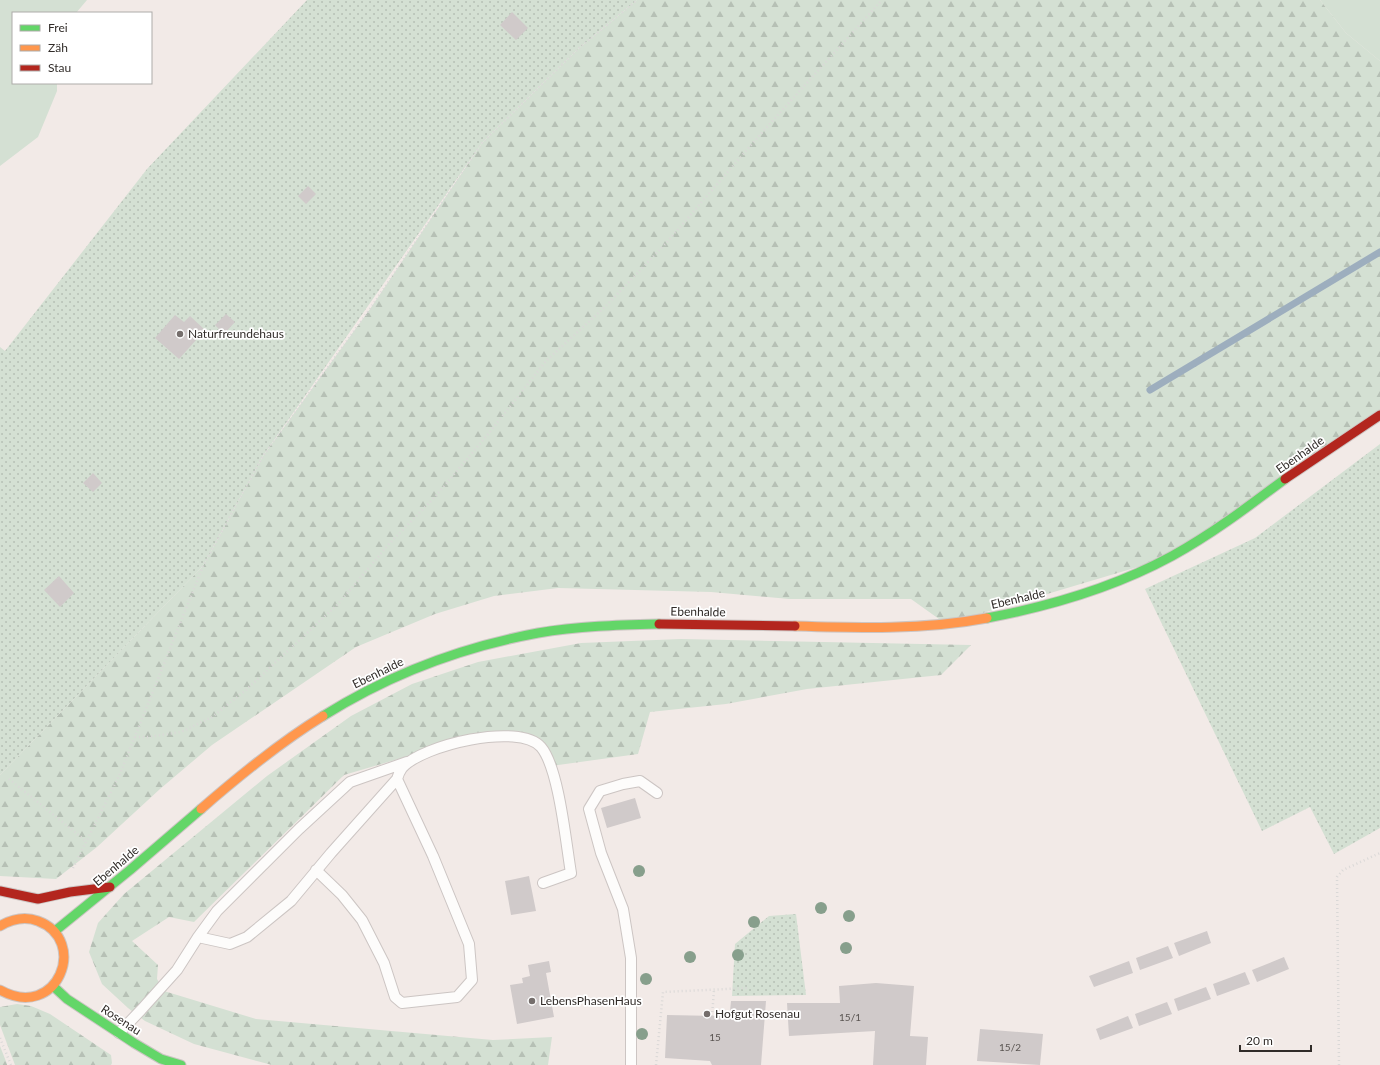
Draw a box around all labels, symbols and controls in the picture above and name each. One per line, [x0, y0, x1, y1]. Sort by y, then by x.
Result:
legend [12, 12, 152, 84]
text: Frei [48, 20, 68, 35]
text: Zäh [48, 40, 68, 55]
text: Stau [48, 60, 71, 75]
place label: Naturfreundehaus [188, 326, 284, 341]
marker: Naturfreundehaus [175, 329, 185, 339]
street label: Ebenhalde [1273, 433, 1327, 477]
street label: Ebenhalde [989, 585, 1046, 612]
street label: Ebenhalde [670, 604, 726, 619]
street label: Ebenhalde [350, 654, 406, 691]
street label: Ebenhalde [90, 842, 142, 889]
place label: LebensPhasenHaus [540, 993, 642, 1008]
marker: LebensPhasenHaus [527, 996, 537, 1006]
street label: Rosenau [98, 1001, 144, 1038]
place label: Hofgut Rosenau [715, 1006, 800, 1021]
marker: Hofgut Rosenau [702, 1009, 712, 1019]
house number: 15/1 [839, 1011, 861, 1023]
scale bar [1240, 1027, 1311, 1053]
house number: 15 [709, 1031, 721, 1043]
text: 20 m [1246, 1033, 1273, 1048]
house number: 15/2 [999, 1041, 1021, 1053]

